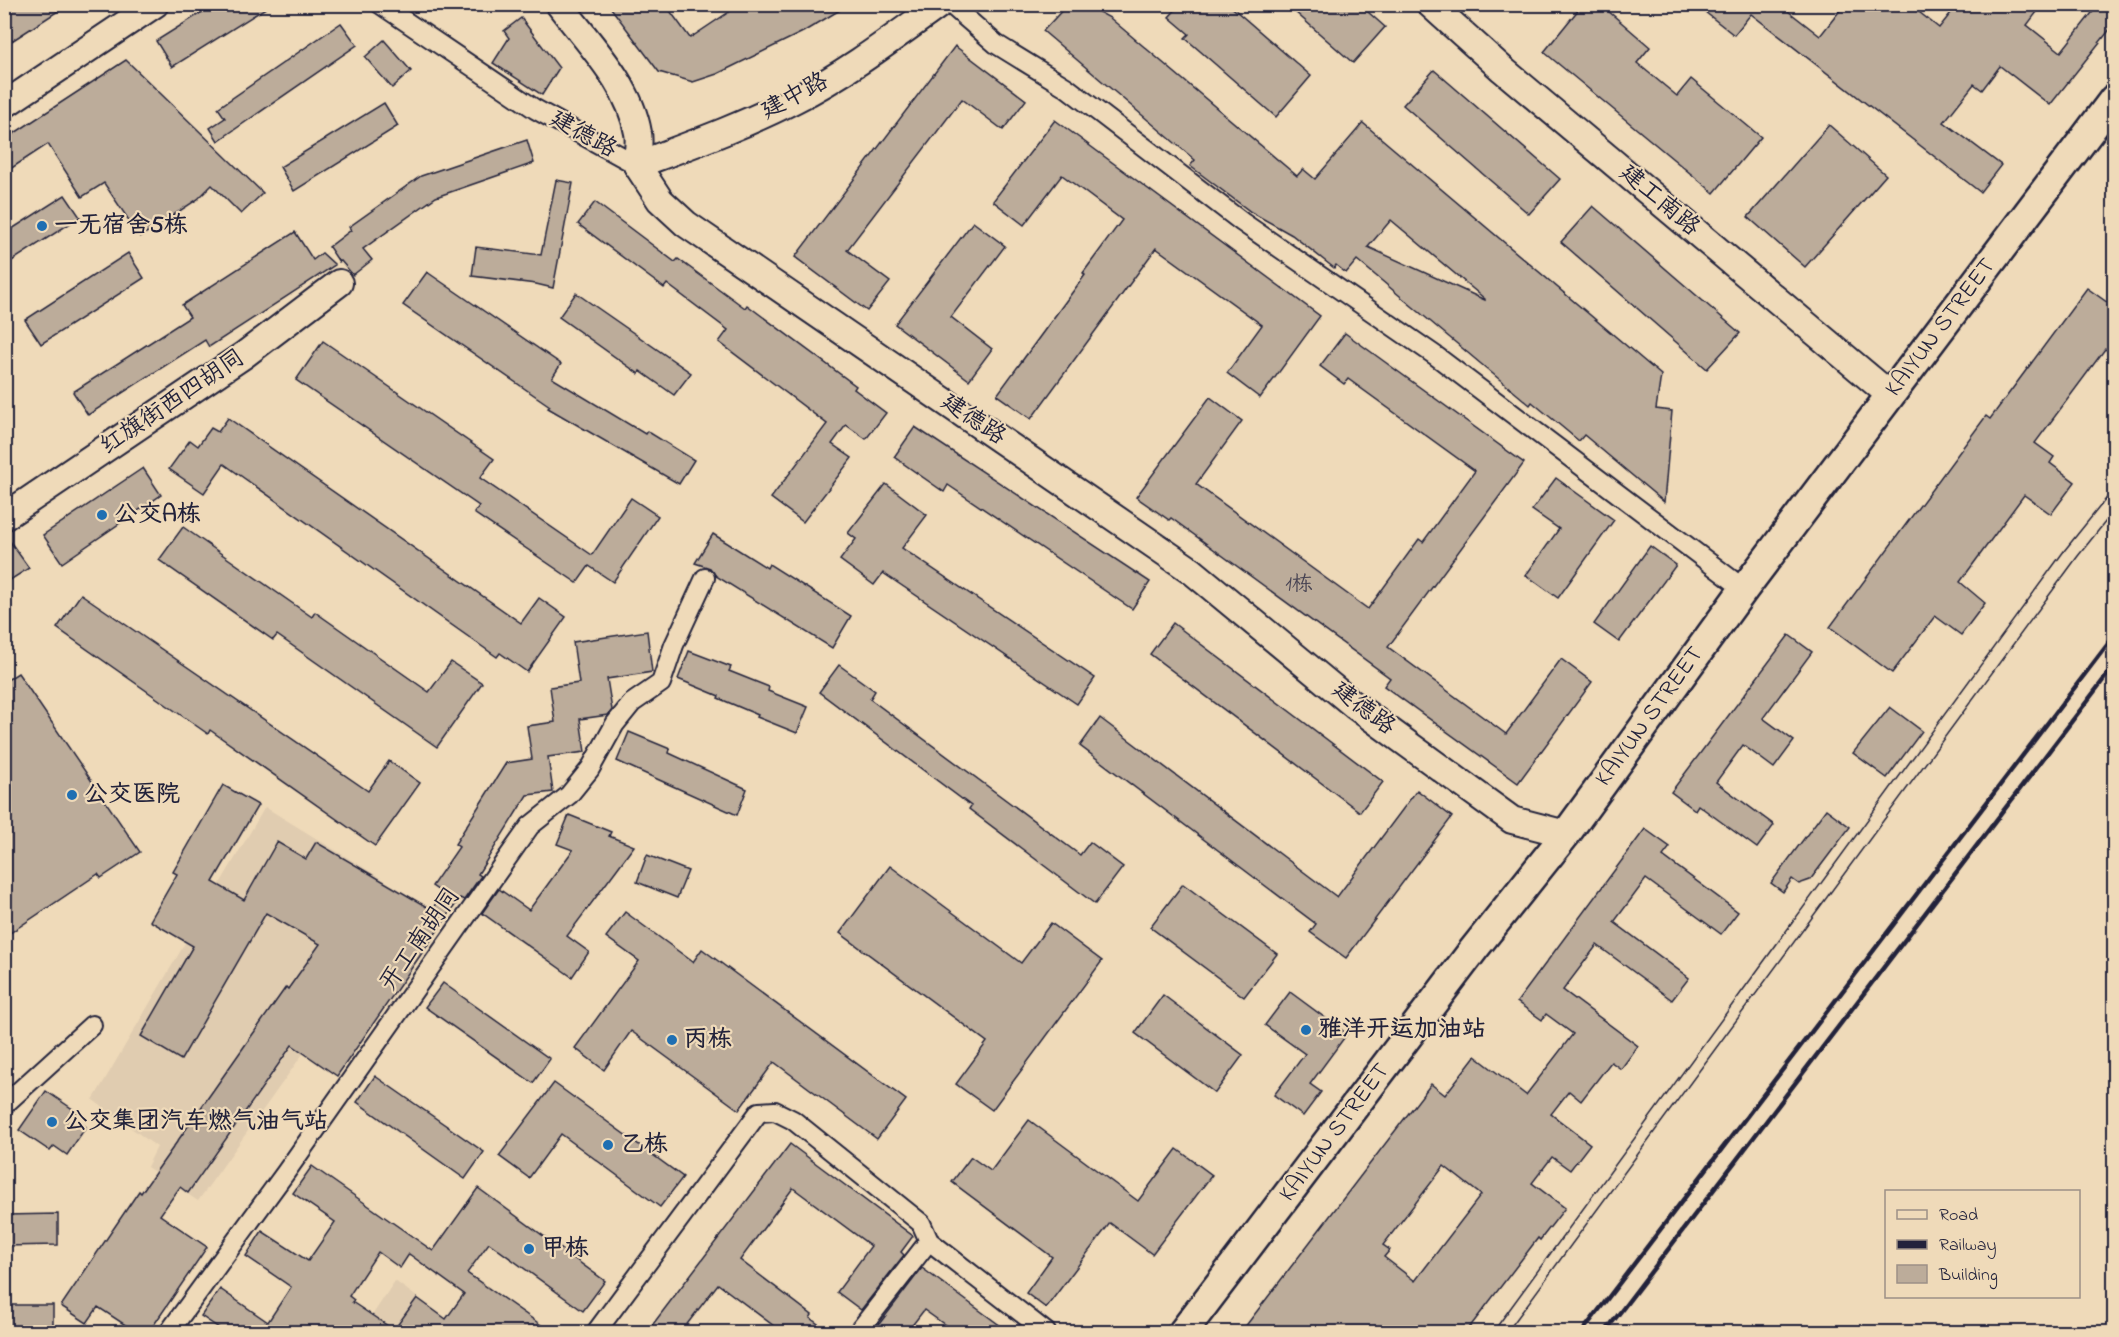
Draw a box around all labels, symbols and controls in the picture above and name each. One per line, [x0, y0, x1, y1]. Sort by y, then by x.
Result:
street label: 建中路 [755, 65, 835, 129]
street label: 建德路 [543, 102, 623, 168]
street label: 建工南路 [1611, 157, 1707, 245]
place label: 一无宿舍5栋 [54, 209, 188, 244]
marker: 一无宿舍5栋 [35, 219, 49, 233]
street label: KAIYUN STREET [1877, 251, 2005, 405]
street label: 红旗街西四胡同 [94, 342, 252, 464]
street label: 建德路 [933, 385, 1013, 455]
place label: 公交A栋 [114, 498, 201, 533]
marker: 公交A栋 [95, 508, 109, 522]
house number: 1栋 [1285, 570, 1313, 600]
street label: KAIYUN STREET [1587, 639, 1713, 794]
street label: 建德路 [1324, 673, 1402, 745]
place label: 公交医院 [84, 778, 180, 813]
marker: 公交医院 [65, 788, 79, 802]
street label: 开工南胡同 [372, 881, 470, 999]
place label: 雅洋开运加油站 [1318, 1013, 1486, 1048]
place label: 丙栋 [684, 1023, 732, 1058]
marker: 雅洋开运加油站 [1299, 1023, 1313, 1037]
marker: 丙栋 [665, 1033, 679, 1047]
street label: KAIYUN STREET [1271, 1056, 1399, 1210]
place label: 公交集团汽车燃气油气站 [64, 1105, 328, 1140]
marker: 公交集团汽车燃气油气站 [45, 1115, 59, 1129]
place label: 乙栋 [620, 1128, 668, 1163]
marker: 乙栋 [601, 1138, 615, 1152]
legend [1885, 1190, 2080, 1298]
text: Road [1939, 1203, 1978, 1229]
place label: 甲栋 [541, 1232, 589, 1267]
text: Railway [1939, 1233, 1996, 1259]
marker: 甲栋 [522, 1242, 536, 1256]
text: Building [1938, 1263, 1998, 1290]

